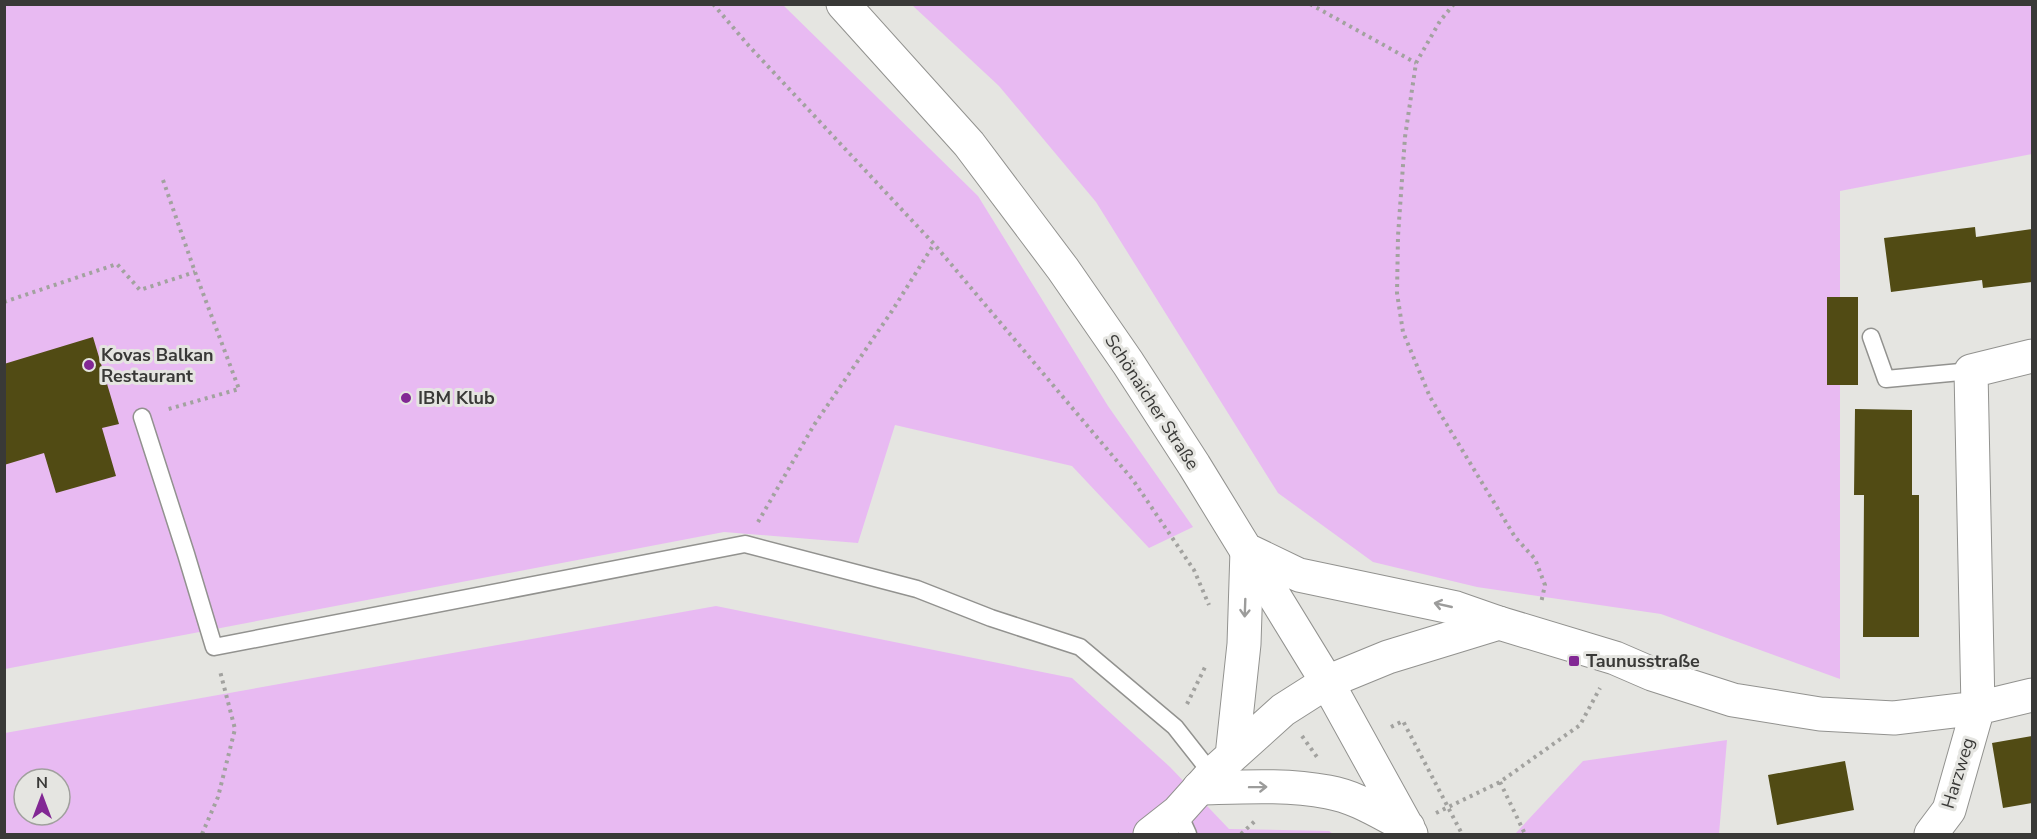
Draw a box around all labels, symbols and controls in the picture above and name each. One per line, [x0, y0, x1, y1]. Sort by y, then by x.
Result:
street label: Schönaicher Straße [1099, 330, 1205, 474]
place label: Kovas Balkan Restaurant [101, 343, 214, 388]
marker: Kovas Balkan Restaurant [82, 358, 96, 372]
place label: IBM Klub [418, 386, 495, 410]
marker: IBM Klub [399, 391, 413, 405]
one-way arrow [1239, 598, 1250, 618]
one-way arrow [1434, 599, 1453, 611]
place label: Taunusstraße [1586, 649, 1700, 673]
marker: Taunusstraße [1567, 654, 1581, 668]
street label: Harzweg [1936, 735, 1980, 811]
north arrow [12, 767, 72, 827]
text: N [36, 772, 48, 794]
one-way arrow [1247, 781, 1267, 793]

